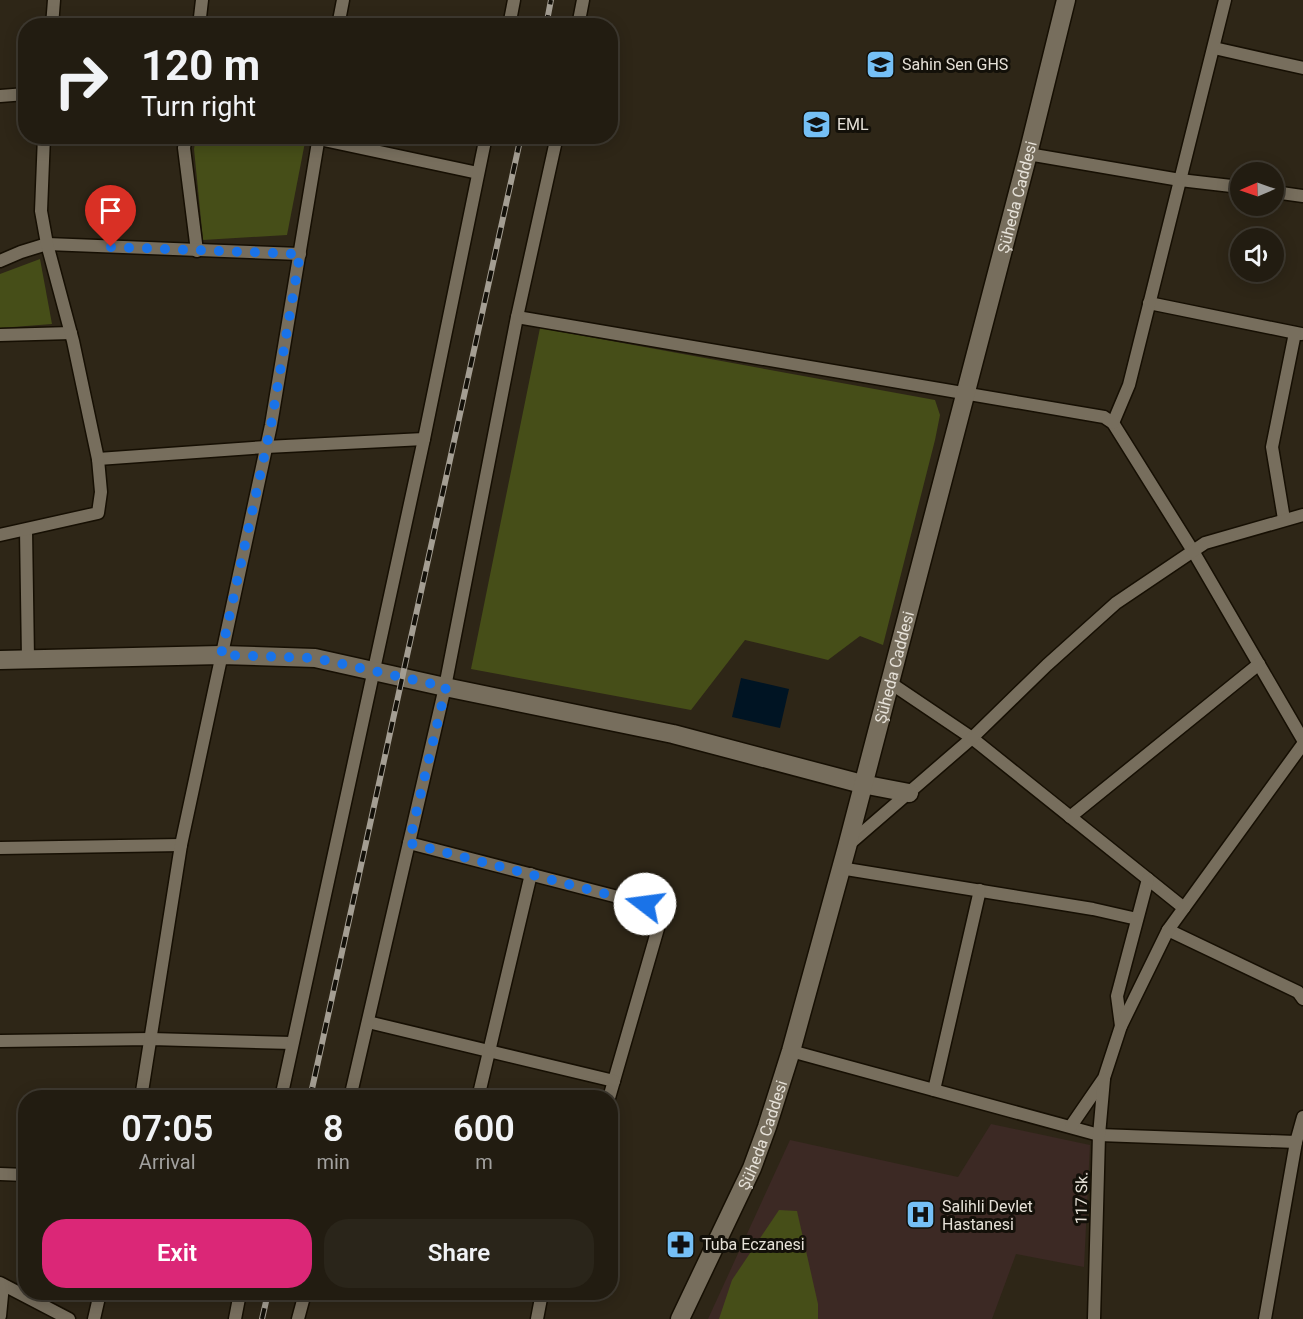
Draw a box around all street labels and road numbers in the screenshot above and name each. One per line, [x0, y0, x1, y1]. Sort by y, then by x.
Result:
street label: Şüheda Caddesi [994, 139, 1041, 255]
street label: Şüheda Caddesi [871, 609, 918, 725]
street label: Şüheda Caddesi [734, 1078, 791, 1193]
street label: 117 Sk. [1072, 1171, 1091, 1225]

